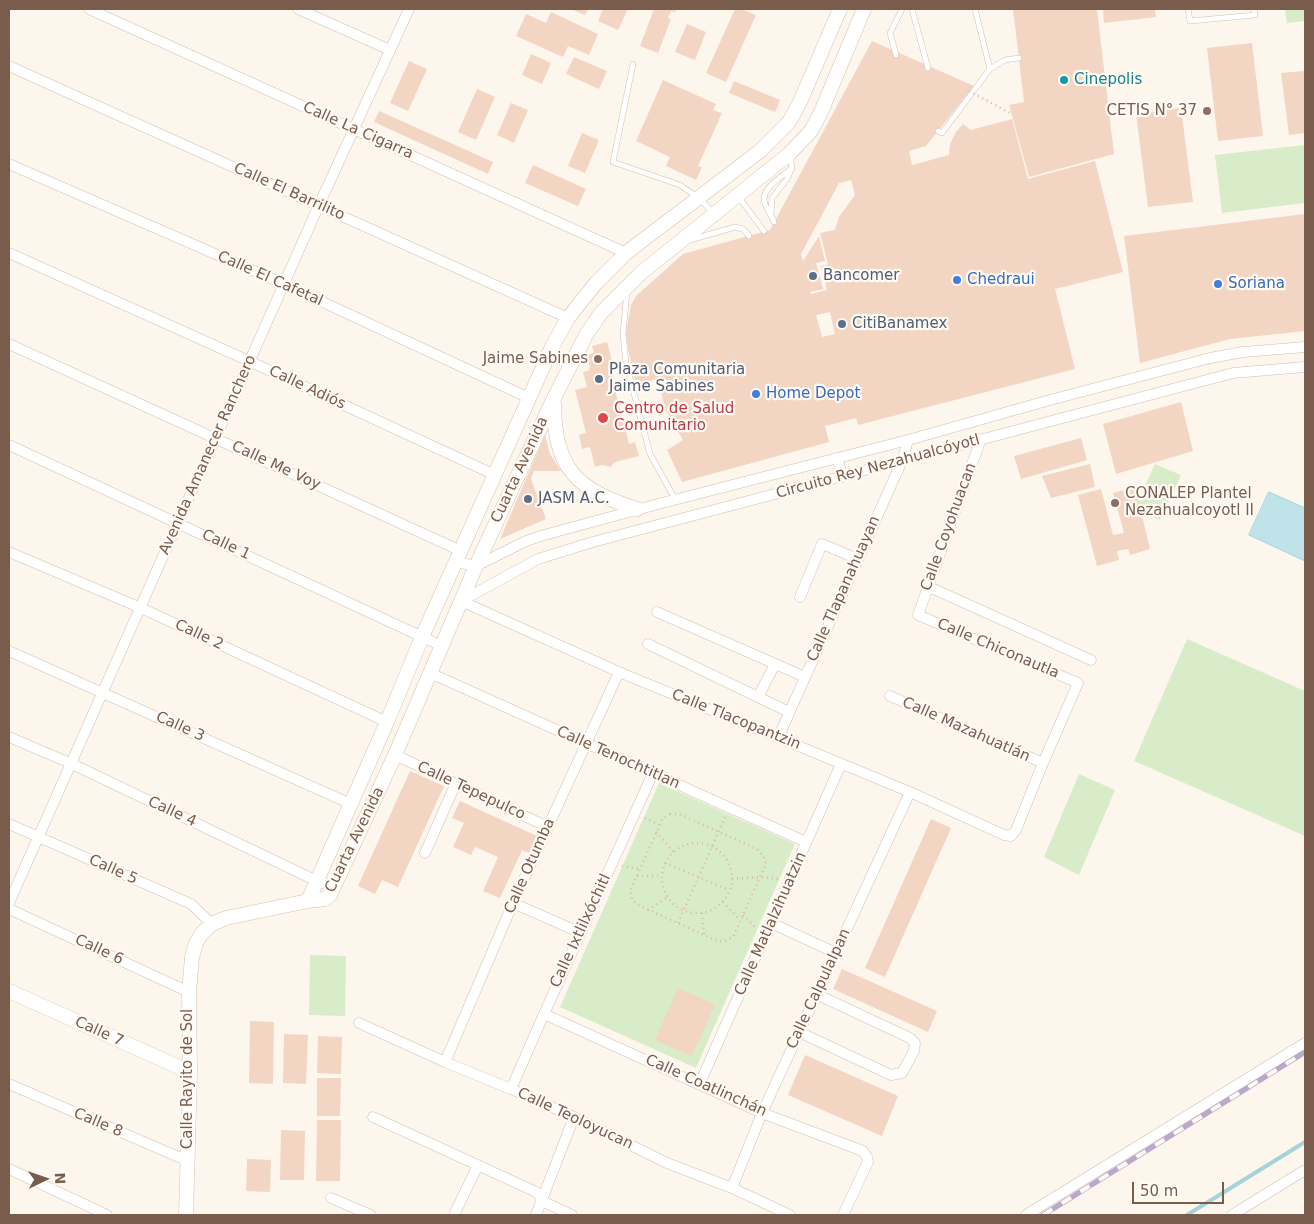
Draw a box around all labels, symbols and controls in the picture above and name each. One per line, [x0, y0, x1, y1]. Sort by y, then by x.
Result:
place label: Cinepolis [1074, 71, 1142, 89]
marker: Cinepolis [1058, 74, 1070, 86]
street label: Calle La Cigarra [300, 99, 416, 163]
place label: CETIS N° 37 [1107, 102, 1197, 120]
marker: CETIS N° 37 [1201, 105, 1213, 117]
street label: Calle El Barrilito [231, 159, 347, 225]
street label: Calle El Cafetal [214, 248, 326, 310]
place label: Bancomer [823, 267, 899, 285]
marker: Bancomer [807, 270, 819, 282]
place label: Chedraui [967, 271, 1035, 289]
marker: Chedraui [951, 274, 963, 286]
place label: Soriana [1228, 275, 1285, 293]
marker: Soriana [1212, 278, 1224, 290]
place label: CitiBanamex [852, 315, 947, 333]
marker: CitiBanamex [836, 318, 848, 330]
place label: Jaime Sabines [483, 350, 588, 368]
street label: Avenida Amanecer Ranchero [156, 352, 260, 558]
marker: Jaime Sabines [592, 353, 604, 365]
place label: Plaza Comunitaria Jaime Sabines [609, 361, 745, 396]
street label: Calle Adiós [266, 362, 348, 414]
marker: Plaza Comunitaria Jaime Sabines [593, 373, 605, 385]
place label: Home Depot [766, 385, 860, 403]
marker: Home Depot [750, 388, 762, 400]
place label: Centro de Salud Comunitario [614, 400, 734, 435]
marker: Centro de Salud Comunitario [596, 411, 610, 425]
street label: Cuarta Avenida [488, 414, 552, 526]
street label: Circuito Rey Nezahualcóyotl [774, 431, 982, 503]
street label: Calle Me Voy [229, 438, 323, 494]
street label: Calle Coyohuacan [917, 461, 981, 593]
place label: CONALEP Plantel Nezahualcoyotl II [1125, 485, 1254, 520]
place label: JASM A.C. [538, 490, 610, 508]
marker: JASM A.C. [522, 493, 534, 505]
marker: CONALEP Plantel Nezahualcoyotl II [1109, 497, 1121, 509]
street label: Calle Tlapanahuayan [804, 513, 884, 665]
street label: Calle 1 [199, 526, 253, 564]
street label: Calle Chiconautla [934, 615, 1062, 683]
street label: Calle 2 [172, 616, 226, 654]
street label: Calle Tlacopantzin [669, 686, 803, 754]
street label: Calle Mazahuatlán [899, 694, 1033, 766]
street label: Calle 3 [153, 708, 207, 746]
street label: Calle Tenochtitlan [554, 723, 682, 793]
street label: Calle Tepepulco [414, 758, 528, 824]
street label: Cuarta Avenida [322, 784, 388, 896]
street label: Calle 4 [145, 793, 199, 831]
street label: Calle Otumba [501, 816, 559, 916]
street label: Calle Matlalzihuatzin [731, 849, 811, 999]
street label: Calle 5 [86, 851, 140, 889]
street label: Calle Ixtlilxóchitl [547, 871, 615, 991]
street label: Calle Calpulalpan [783, 926, 855, 1052]
street label: Calle 6 [72, 931, 126, 969]
street label: Calle Rayito de Sol [179, 1009, 197, 1149]
street label: Calle 7 [72, 1013, 126, 1051]
street label: Calle Coatlinchán [642, 1051, 770, 1121]
street label: Calle Teoloyucan [514, 1084, 636, 1154]
street label: Calle 8 [71, 1105, 125, 1141]
north arrow [20, 1154, 70, 1204]
text: N [52, 1172, 68, 1184]
scale bar [1134, 1172, 1226, 1204]
text: 50 m [1140, 1182, 1178, 1200]

